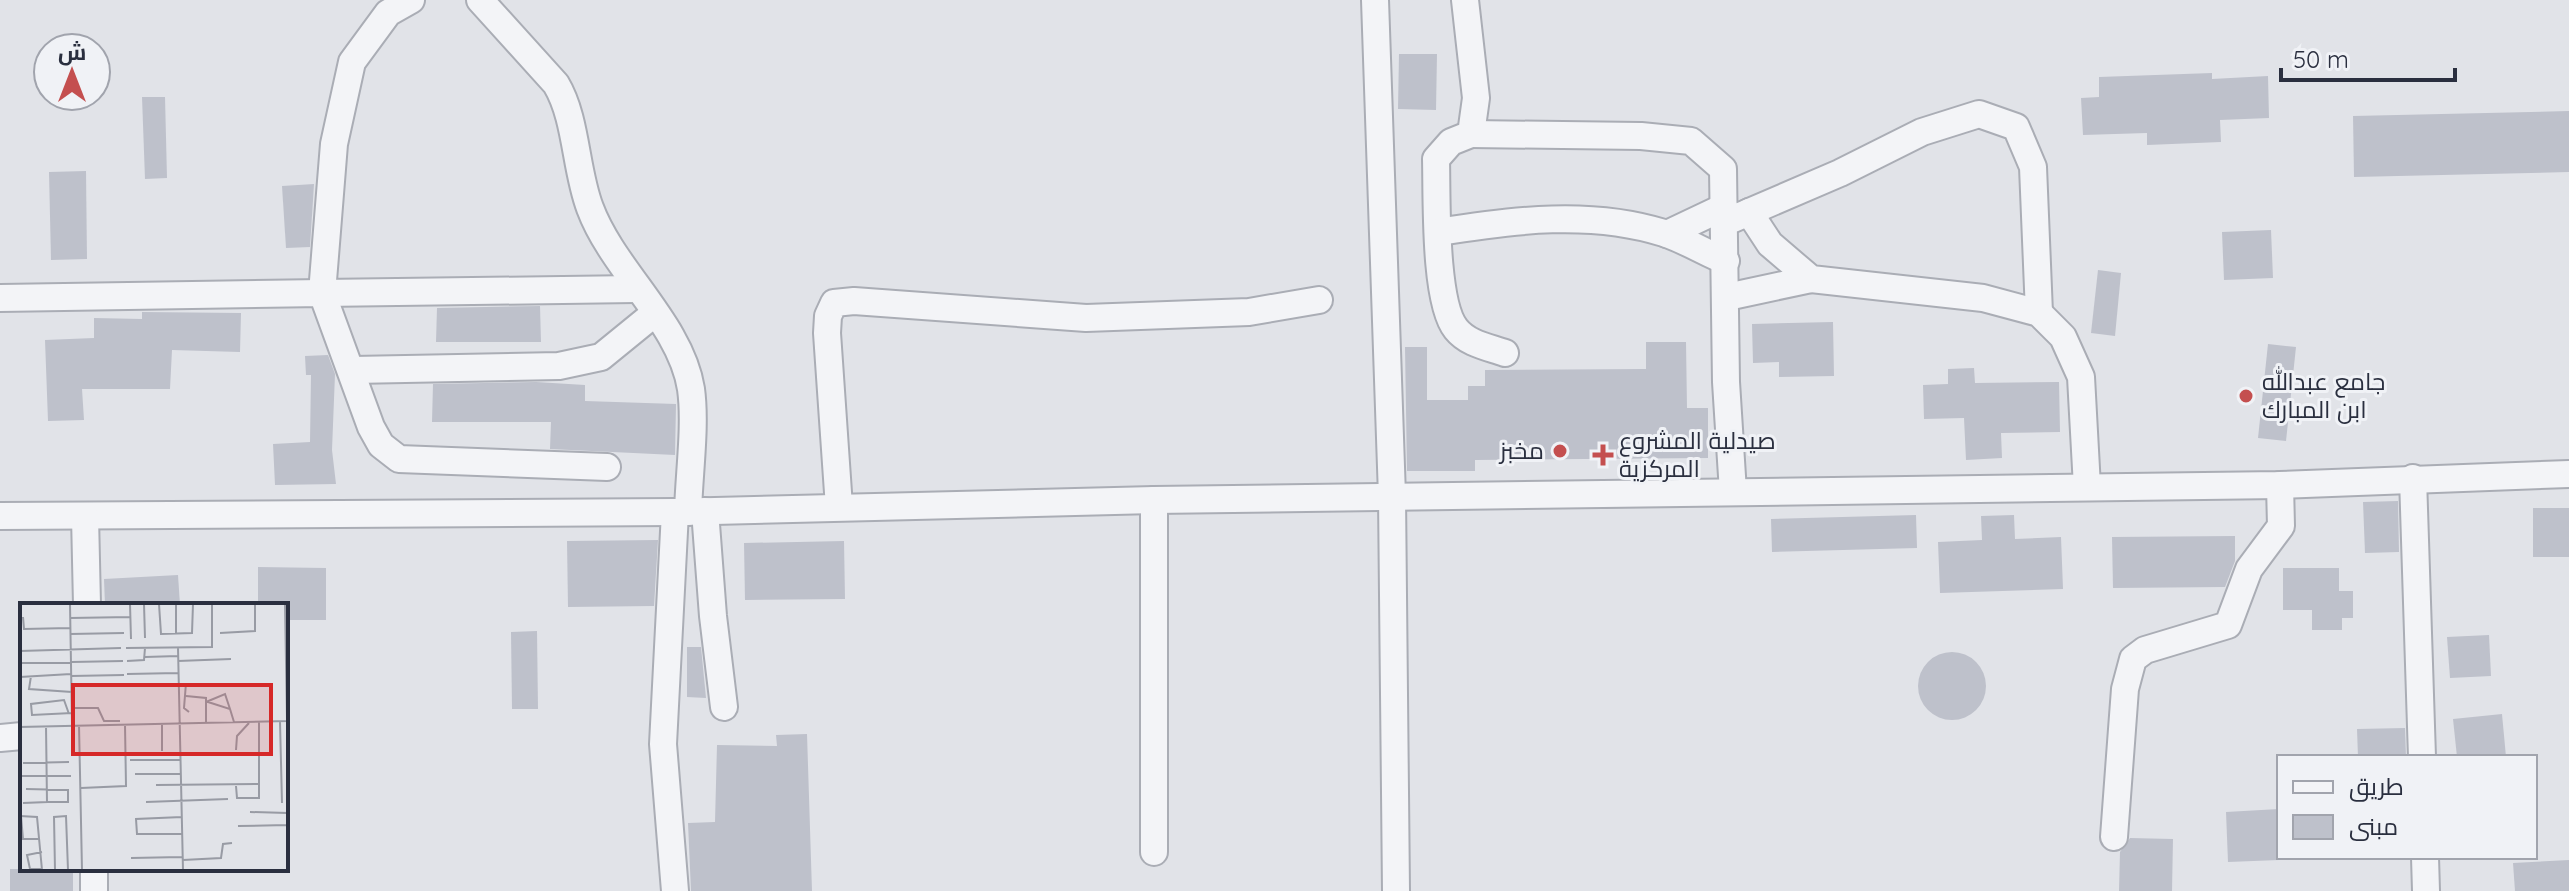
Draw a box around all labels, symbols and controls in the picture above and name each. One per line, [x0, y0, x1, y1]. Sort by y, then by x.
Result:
north arrow [32, 32, 112, 112]
scale bar [2281, 32, 2455, 82]
text: ش [58, 38, 86, 66]
text: 50 m [2293, 44, 2349, 74]
place label: جامع عبدالله ابن المبارك [2262, 366, 2385, 424]
marker: جامع عبدالله ابن المبارك [2237, 387, 2255, 405]
place label: صيدلية المشروع المركزية [1619, 425, 1776, 483]
place label: مخبز [1498, 435, 1544, 465]
marker: مخبز [1551, 442, 1569, 460]
marker: صيدلية المشروع المركزية [1594, 446, 1612, 464]
inset map [20, 603, 288, 871]
legend [2277, 755, 2537, 859]
text: طريق [2349, 771, 2404, 802]
text: مبنى [2349, 811, 2398, 841]

